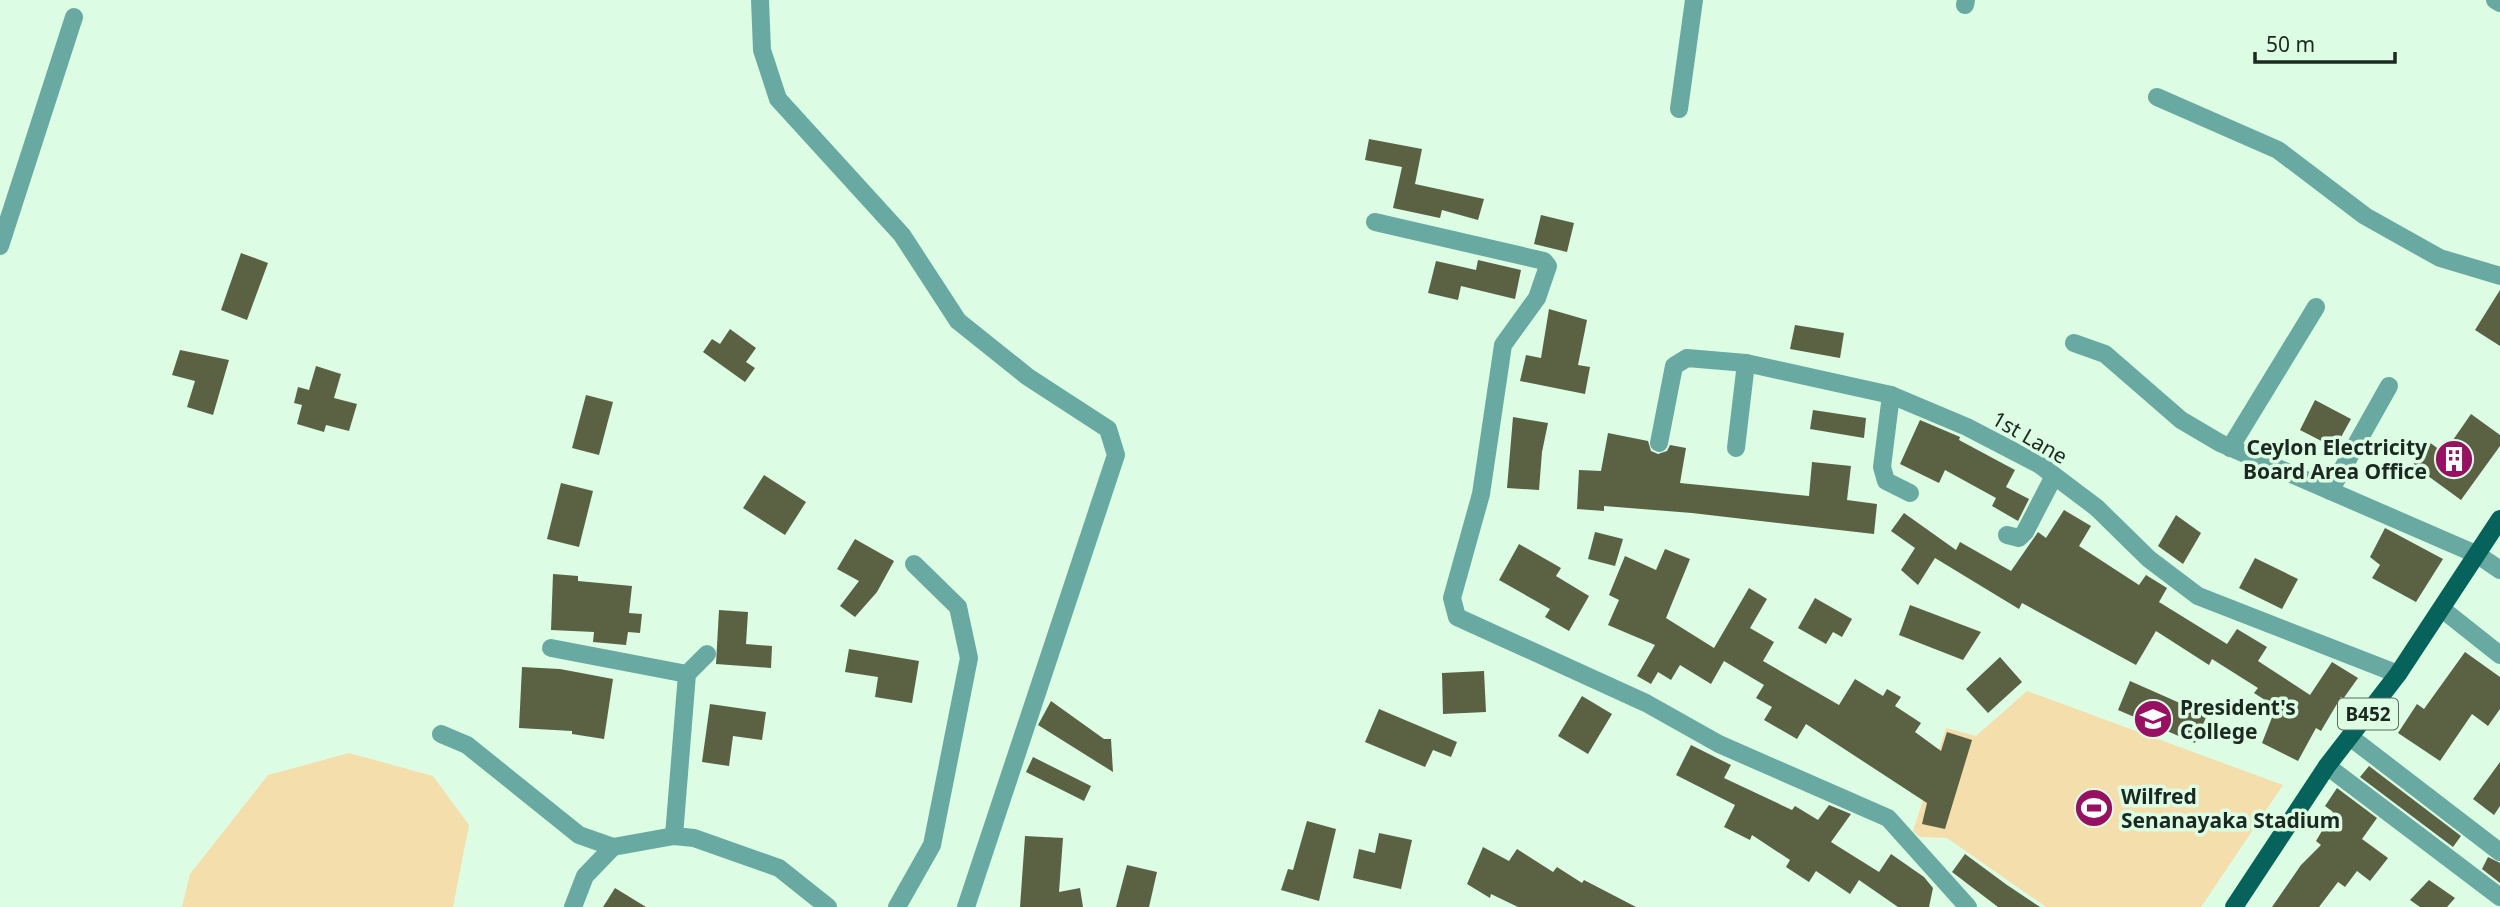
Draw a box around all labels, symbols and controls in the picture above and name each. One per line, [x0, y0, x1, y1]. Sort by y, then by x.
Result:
scale bar [2255, 21, 2395, 65]
text: 50 m [2266, 30, 2315, 58]
street label: 1st Lane [1987, 404, 2073, 470]
place label: Ceylon Electricity Board Area Office [2243, 433, 2427, 485]
building icon: Ceylon Electricity Board Area Office [2433, 438, 2475, 480]
place label: President's College [2180, 693, 2296, 745]
school or university icon: President's College [2132, 698, 2174, 740]
road number: B452 [2338, 698, 2398, 730]
place label: Wilfred Senanayaka Stadium [2121, 782, 2340, 834]
sports icon: Wilfred Senanayaka Stadium [2073, 787, 2115, 829]

